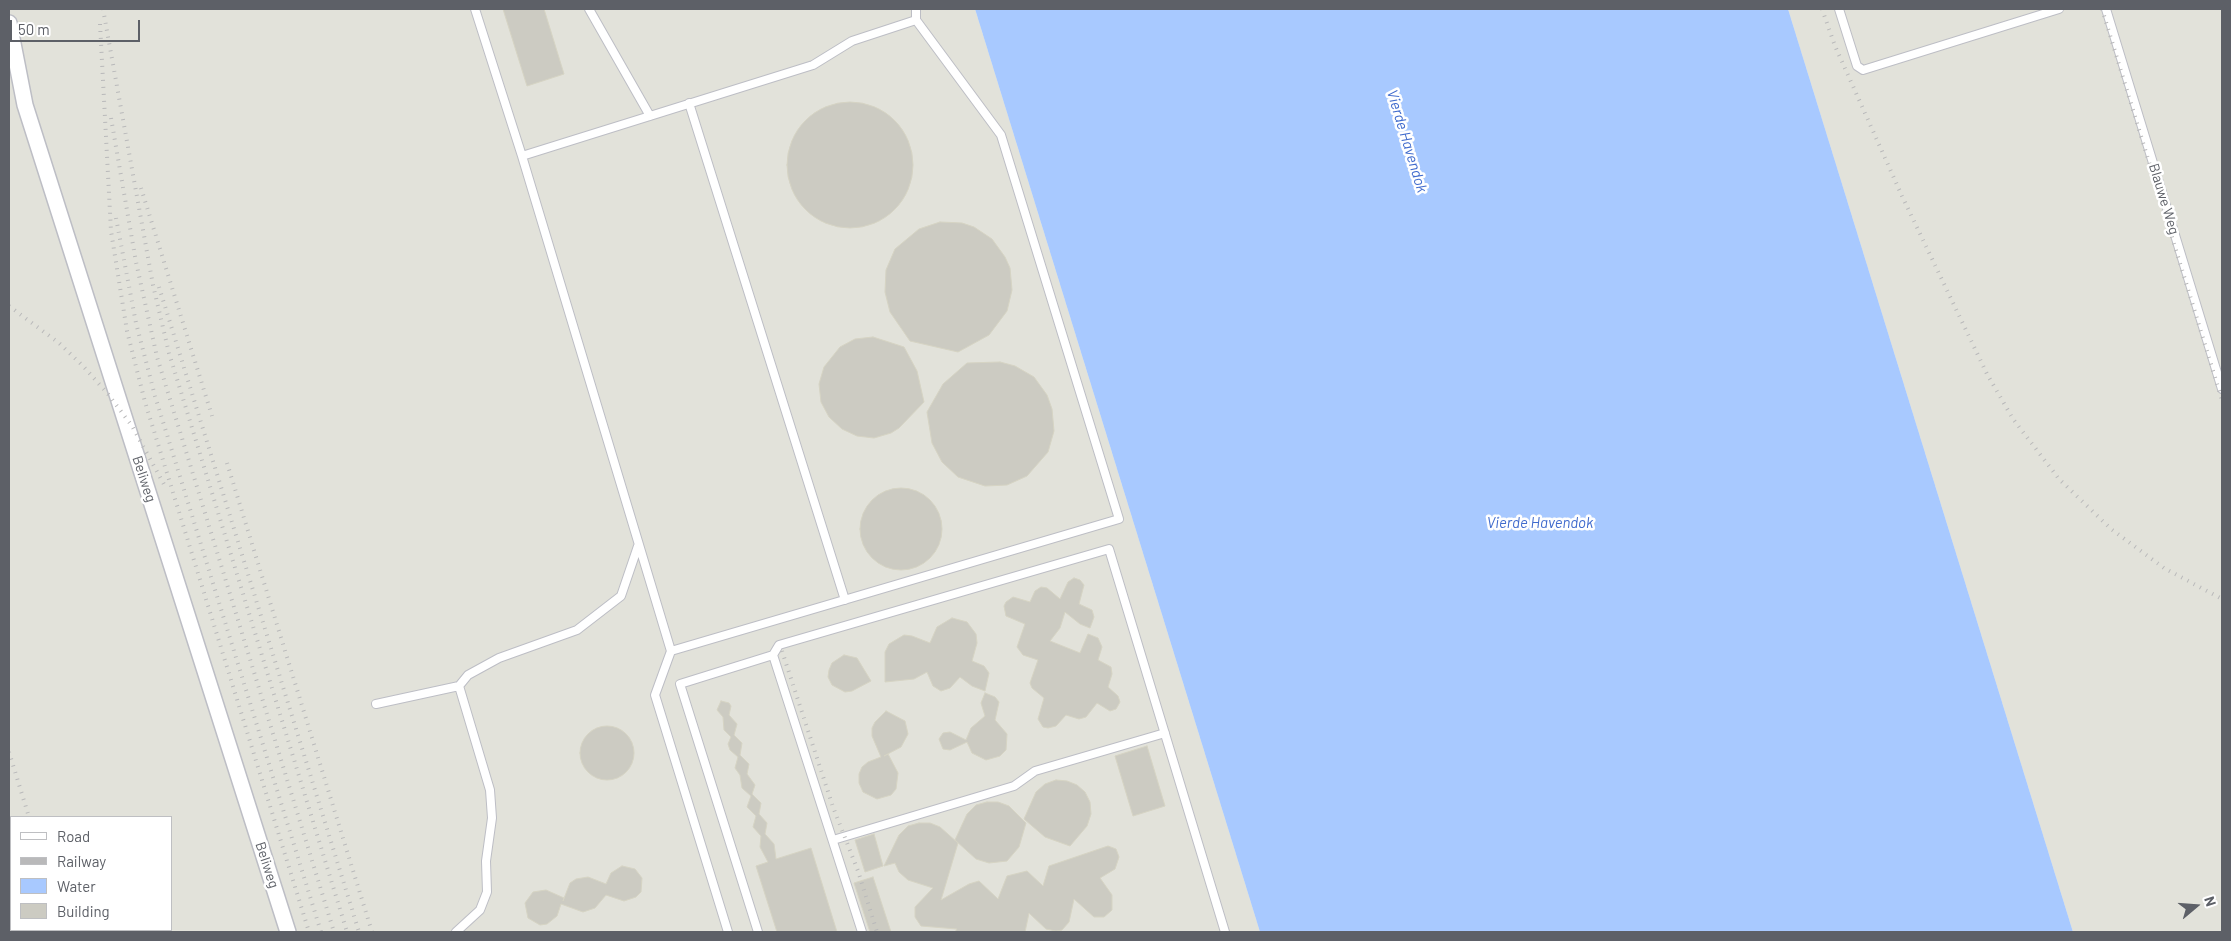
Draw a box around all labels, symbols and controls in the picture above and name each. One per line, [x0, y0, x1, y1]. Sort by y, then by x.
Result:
scale bar [12, 10, 142, 42]
text: 50 m [18, 20, 50, 38]
water label: Vierde Havendok [1383, 87, 1431, 195]
street label: Blauwe Weg [2145, 161, 2183, 237]
street label: Beliweg [129, 454, 159, 504]
water label: Vierde Havendok [1487, 514, 1593, 532]
legend [10, 816, 172, 931]
text: Road [57, 827, 90, 845]
street label: Beliweg [252, 840, 282, 890]
text: Railway [57, 852, 106, 870]
text: Water [57, 877, 96, 895]
north arrow [2171, 881, 2221, 931]
text: N [2201, 894, 2220, 908]
text: Building [57, 902, 110, 920]

